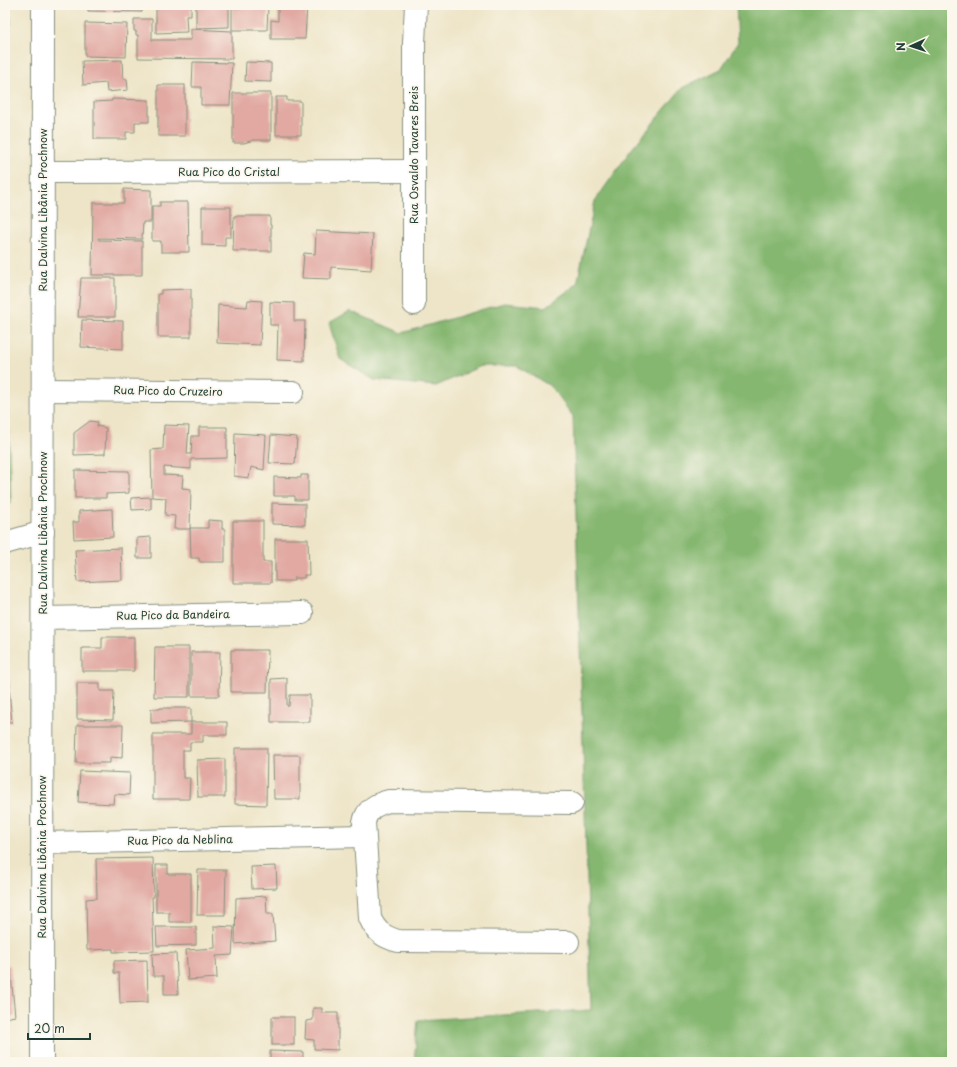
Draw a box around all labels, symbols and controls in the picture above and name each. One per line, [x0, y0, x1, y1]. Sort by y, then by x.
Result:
north arrow [891, 26, 931, 66]
text: N [892, 41, 909, 51]
street label: Rua Osvaldo Tavares Breis [405, 86, 422, 224]
street label: Rua Dalvina Libânia Prochnow [34, 128, 51, 292]
street label: Rua Pico do Cristal [178, 163, 280, 180]
street label: Rua Pico do Cruzeiro [113, 381, 223, 400]
street label: Rua Dalvina Libânia Prochnow [34, 451, 51, 615]
street label: Rua Pico da Bandeira [116, 605, 230, 624]
street label: Rua Dalvina Libânia Prochnow [33, 775, 50, 939]
street label: Rua Pico da Neblina [127, 830, 233, 849]
scale bar [28, 1015, 90, 1041]
text: 20 m [34, 1019, 65, 1037]

